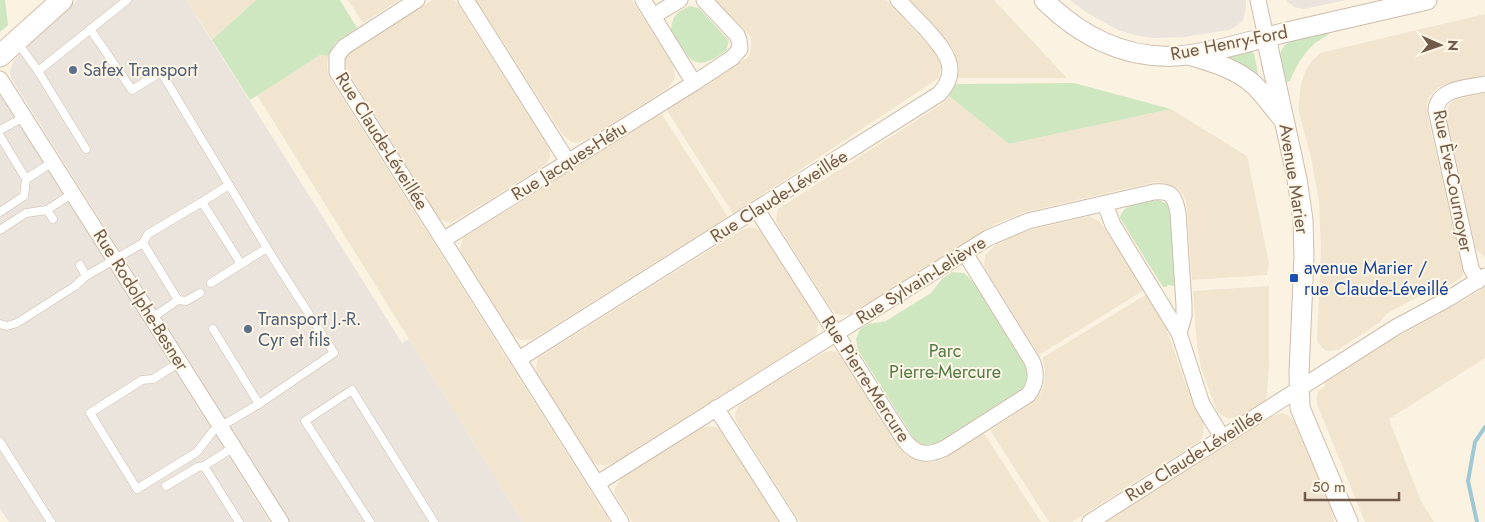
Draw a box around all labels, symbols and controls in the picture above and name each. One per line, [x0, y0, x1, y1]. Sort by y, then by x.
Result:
street label: Rue Henry-Ford [1168, 19, 1290, 67]
north arrow [1415, 20, 1465, 70]
text: N [1443, 40, 1463, 51]
place label: Safex Transport [83, 57, 198, 83]
marker: Safex Transport [67, 64, 79, 76]
street label: Rue Claude-Léveillée [329, 67, 435, 215]
street label: Rue Ève-Cournoyer [1426, 108, 1480, 255]
street label: Rue Jacques-Hétu [506, 115, 632, 207]
street label: Avenue Marier [1272, 122, 1316, 237]
street label: Rue Claude-Léveillée [705, 143, 853, 249]
street label: Rue Rodolphe-Besner [87, 224, 196, 377]
street label: Rue Sylvain-Lelièvre [851, 229, 991, 331]
place label: avenue Marier / rue Claude-Léveillé [1304, 255, 1449, 302]
marker: avenue Marier / rue Claude-Léveillé [1288, 272, 1300, 284]
place label: Transport J.-R. Cyr et fils [258, 306, 361, 353]
street label: Rue Pierre-Mercure [815, 311, 917, 447]
marker: Transport J.-R. Cyr et fils [242, 323, 254, 335]
park label: Parc Pierre-Mercure [889, 338, 1001, 385]
street label: Rue Claude-Léveillée [1120, 402, 1268, 508]
scale bar [1305, 470, 1399, 502]
text: 50 m [1312, 476, 1346, 498]

